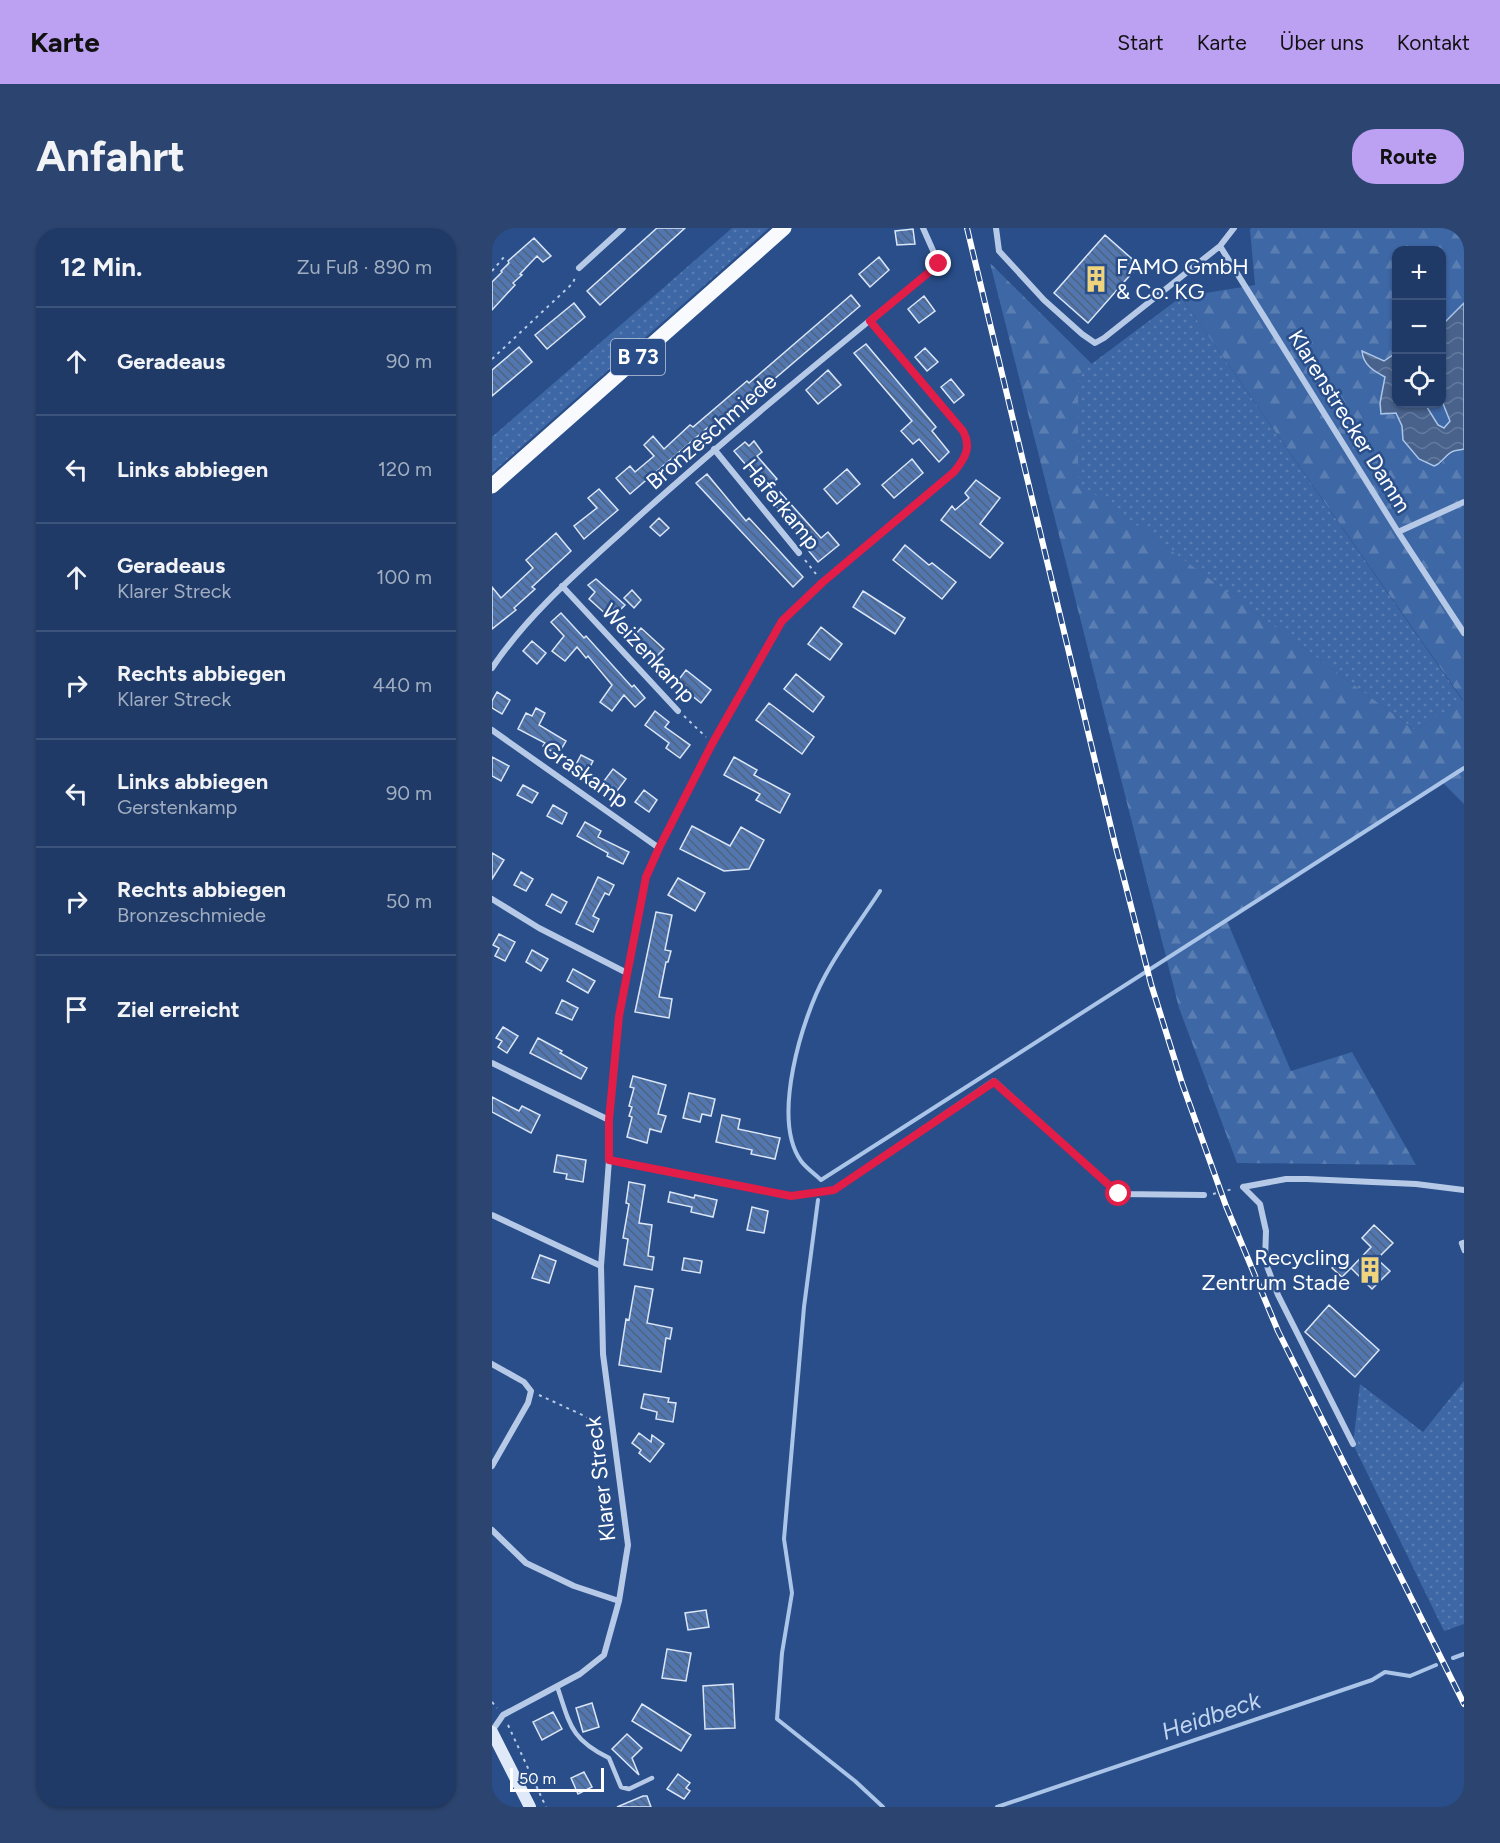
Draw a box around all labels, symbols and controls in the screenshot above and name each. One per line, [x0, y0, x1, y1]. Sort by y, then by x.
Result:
text: Karte [30, 25, 100, 59]
text: Start [1117, 30, 1164, 55]
text: Karte [1197, 30, 1247, 55]
text: Über uns [1280, 30, 1364, 55]
text: Kontakt [1397, 30, 1470, 55]
button: Route [1352, 129, 1464, 184]
text: Anfahrt [36, 131, 185, 182]
map controls [1392, 246, 1446, 408]
button: + [1392, 246, 1446, 300]
route end [925, 250, 951, 276]
text: 12 Min. [60, 251, 143, 283]
place label: FAMO GmbH & Co. KG [1116, 253, 1249, 305]
text: Zu Fuß · 890 m [297, 255, 432, 279]
building icon: FAMO GmbH & Co. KG [1081, 264, 1111, 294]
button: − [1392, 300, 1446, 354]
street label: Klarenstrecker Damm [1282, 325, 1417, 518]
road number: B 73 [611, 339, 665, 375]
icon: ahead [60, 345, 93, 378]
text: Geradeaus [117, 348, 225, 375]
text: 90 m [386, 349, 432, 373]
button: locate [1392, 354, 1446, 408]
street label: Bronzeschmiede [641, 367, 782, 495]
icon: left [60, 453, 93, 486]
street label: Haferkamp [737, 454, 826, 555]
text: Links abbiegen [117, 456, 268, 483]
text: 120 m [378, 457, 432, 481]
text: Geradeaus [117, 552, 225, 579]
icon: ahead [60, 561, 93, 594]
text: 100 m [376, 565, 432, 589]
text: Klarer Streck [117, 579, 231, 603]
street label: Weizenkamp [596, 598, 701, 709]
text: Rechts abbiegen [117, 660, 286, 687]
icon: right [60, 669, 93, 702]
text: 440 m [372, 673, 432, 697]
text: Klarer Streck [117, 687, 231, 711]
street label: Graskamp [537, 735, 634, 814]
text: Links abbiegen [117, 768, 268, 795]
icon: left [60, 777, 93, 810]
text: 90 m [386, 781, 432, 805]
text: Gerstenkamp [117, 795, 237, 819]
text: Rechts abbiegen [117, 876, 286, 903]
icon: right [60, 885, 93, 918]
text: 50 m [386, 889, 432, 913]
text: Bronzeschmiede [117, 903, 266, 927]
icon: arrive [60, 993, 93, 1026]
text: Ziel erreicht [117, 996, 240, 1023]
route start [1105, 1180, 1131, 1206]
place label: Recycling Zentrum Stade [1202, 1244, 1350, 1296]
building icon: Recycling Zentrum Stade [1355, 1255, 1385, 1285]
street label: Klarer Streck [579, 1415, 622, 1543]
water label: Heidbeck [1158, 1685, 1265, 1746]
scale bar [510, 1765, 604, 1792]
text: 50 m [519, 1769, 556, 1788]

